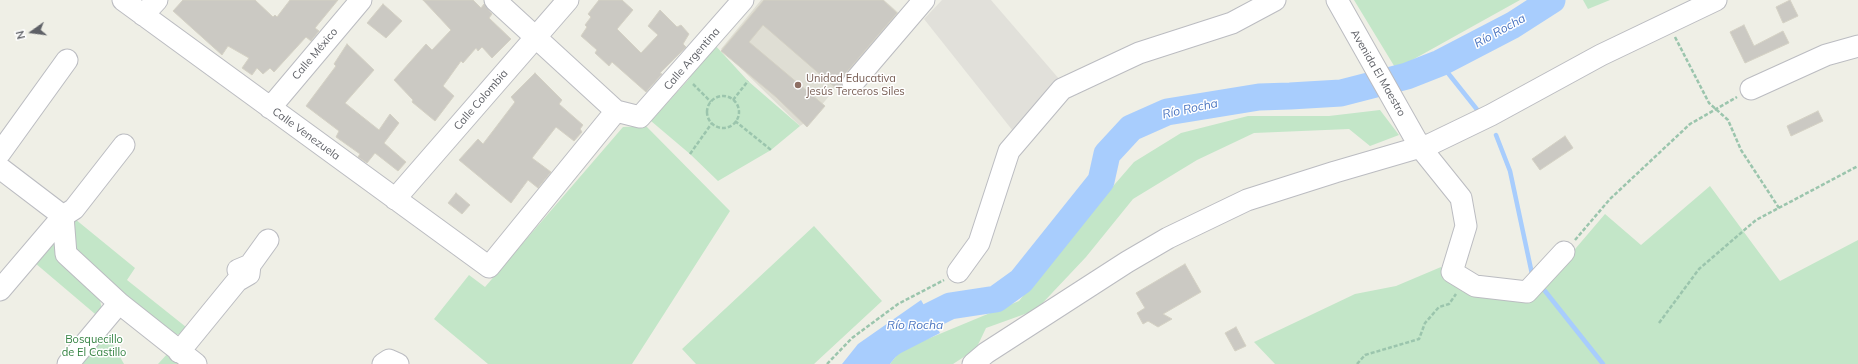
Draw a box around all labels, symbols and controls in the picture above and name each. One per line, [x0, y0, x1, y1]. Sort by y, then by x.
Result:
water label: Río Rocha [1472, 11, 1528, 51]
north arrow [12, 12, 52, 52]
street label: Calle México [290, 25, 340, 83]
street label: Calle Argentina [661, 25, 723, 93]
street label: Avenida El Maestro [1348, 27, 1408, 119]
text: N [13, 29, 28, 41]
street label: Calle Colombia [451, 67, 511, 133]
place label: Unidad Educativa Jesús Terceros Siles [806, 72, 905, 98]
marker: Unidad Educativa Jesús Terceros Siles [793, 80, 803, 90]
water label: Río Rocha [1161, 96, 1219, 122]
street label: Calle Venezuela [269, 105, 343, 163]
water label: Río Rocha [887, 318, 943, 332]
park label: Bosquecillo de El Castillo [62, 333, 126, 359]

